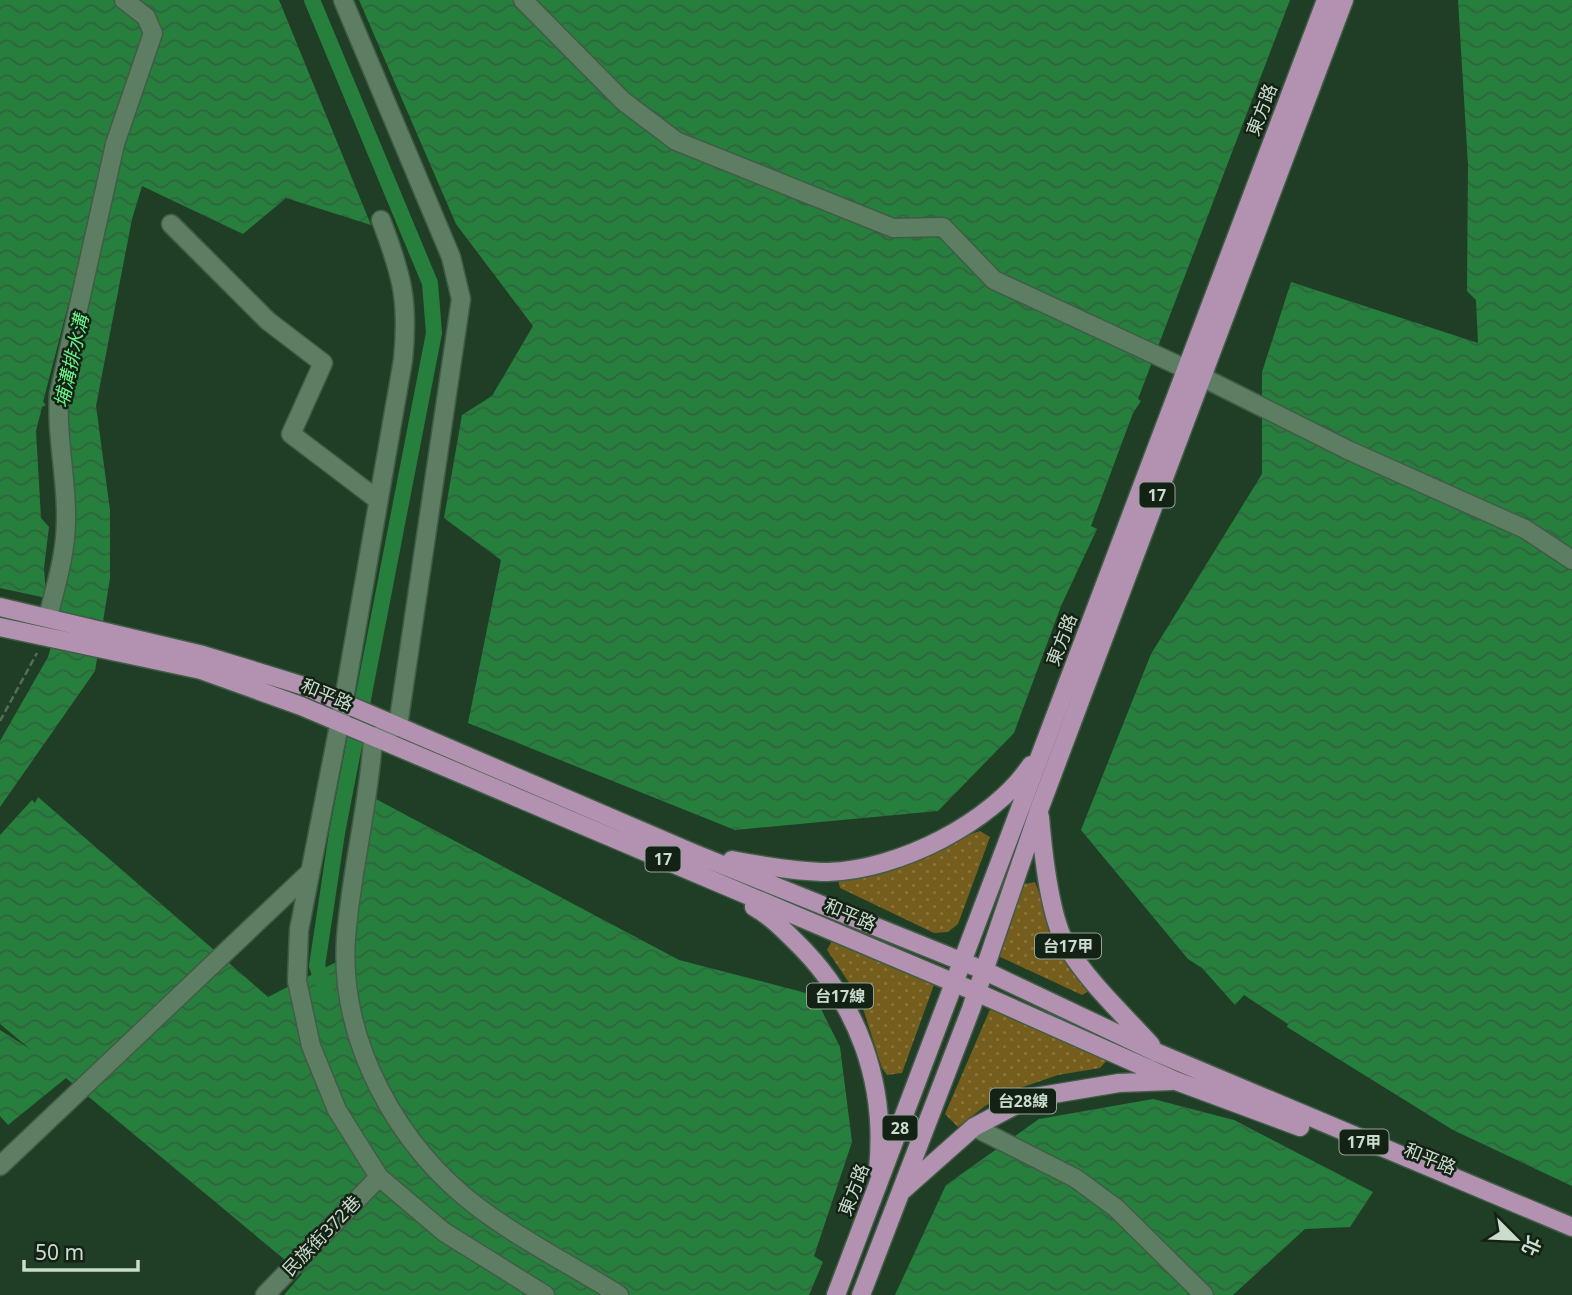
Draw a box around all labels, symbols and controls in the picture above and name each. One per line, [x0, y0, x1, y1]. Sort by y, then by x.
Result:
street label: 東方路 [1240, 80, 1282, 139]
water label: 埔溝排水溝 [48, 309, 95, 410]
road number: 17 [1140, 482, 1174, 508]
street label: 東方路 [1040, 610, 1082, 669]
street label: 和平路 [298, 672, 357, 716]
road number: 17 [646, 846, 680, 872]
street label: 和平路 [821, 892, 880, 936]
road number: 台17甲 [1035, 934, 1101, 958]
road number: 台17線 [807, 984, 873, 1008]
road number: 台28線 [990, 1088, 1056, 1114]
road number: 28 [883, 1116, 918, 1140]
road number: 17甲 [1340, 1130, 1388, 1154]
street label: 和平路 [1401, 1137, 1460, 1179]
street label: 東方路 [832, 1160, 874, 1219]
street label: 民族街372巷 [277, 1190, 366, 1281]
north arrow [1481, 1204, 1551, 1274]
scale bar [24, 1228, 138, 1272]
text: 北 [1516, 1232, 1547, 1260]
text: 50 m [35, 1238, 84, 1266]

